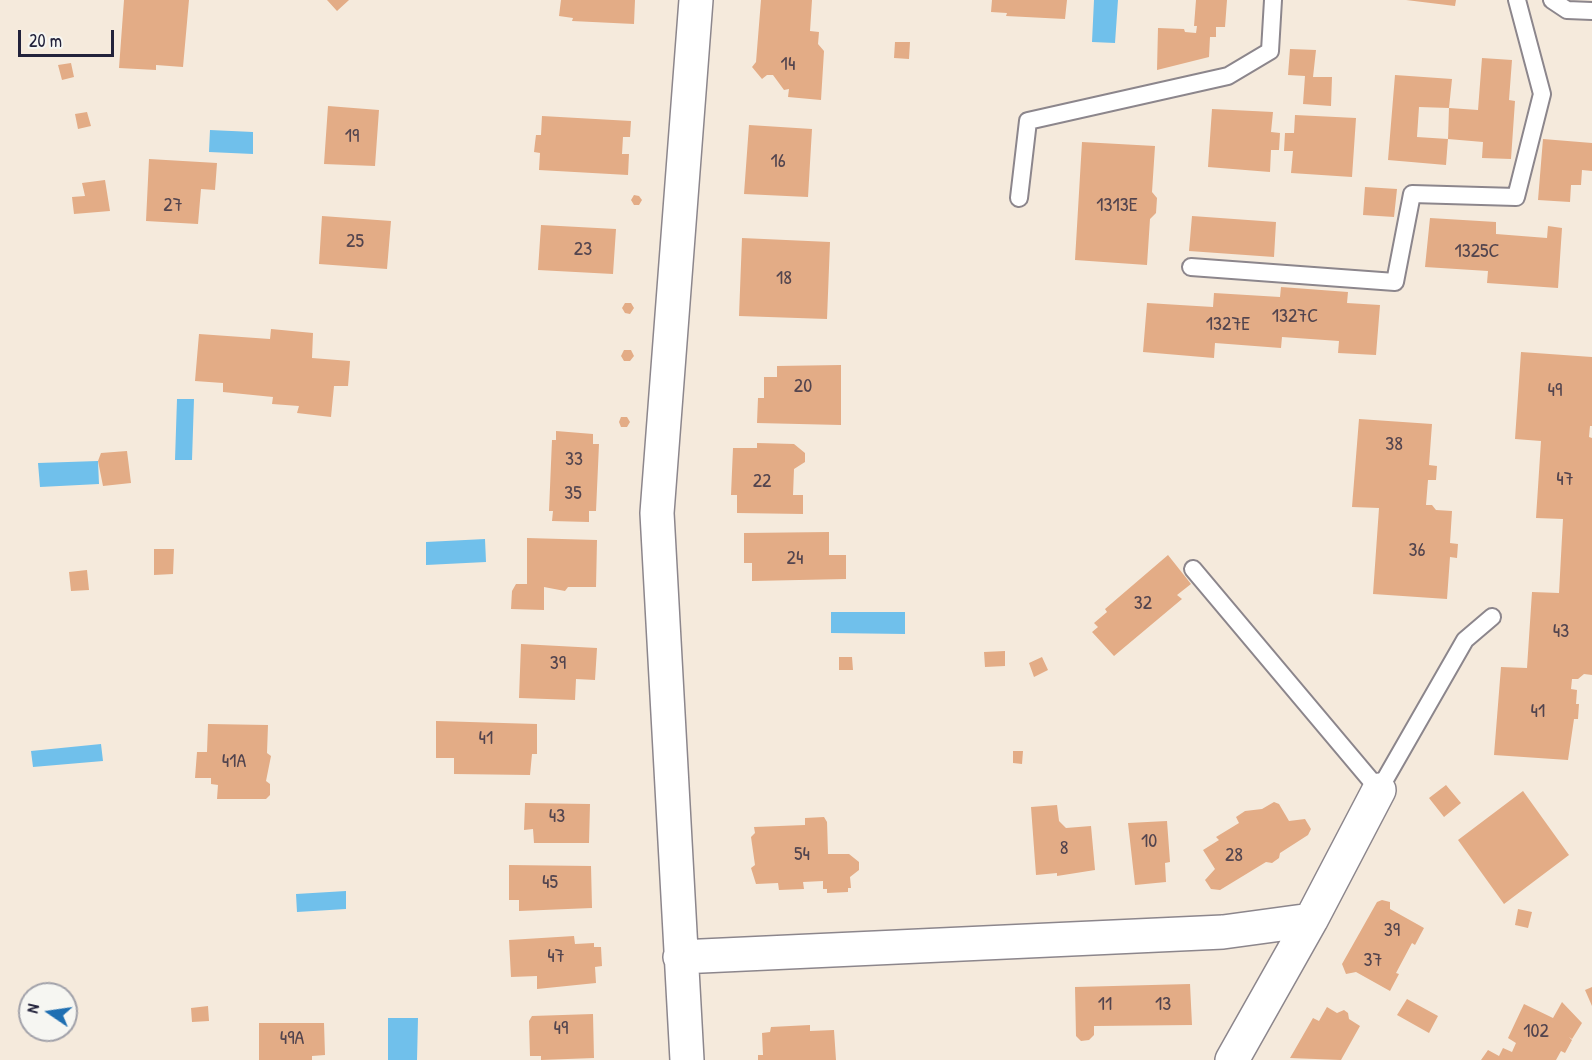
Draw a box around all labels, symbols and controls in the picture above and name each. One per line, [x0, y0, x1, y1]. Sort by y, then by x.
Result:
scale bar [21, 18, 117, 56]
text: 20 m [29, 28, 62, 53]
house number: 14 [781, 53, 795, 77]
house number: 19 [345, 125, 359, 149]
house number: 16 [770, 150, 786, 174]
house number: 27 [163, 194, 183, 218]
house number: 1313E [1096, 194, 1138, 218]
house number: 25 [346, 230, 364, 254]
house number: 23 [574, 238, 592, 262]
house number: 1325C [1455, 240, 1499, 264]
house number: 18 [776, 267, 792, 291]
house number: 1327C [1272, 305, 1318, 329]
house number: 1327E [1206, 313, 1250, 337]
house number: 20 [794, 375, 812, 399]
house number: 49 [1548, 379, 1562, 403]
house number: 38 [1385, 433, 1403, 457]
house number: 33 [565, 448, 583, 472]
house number: 47 [1556, 468, 1574, 492]
house number: 22 [753, 470, 771, 494]
house number: 35 [564, 482, 582, 506]
house number: 36 [1409, 539, 1425, 563]
house number: 24 [787, 547, 803, 571]
house number: 32 [1134, 592, 1152, 616]
house number: 43 [1553, 620, 1569, 644]
house number: 39 [550, 652, 566, 676]
house number: 41 [1531, 700, 1545, 724]
house number: 41 [479, 727, 493, 751]
house number: 41A [222, 750, 246, 774]
house number: 43 [549, 805, 565, 829]
house number: 10 [1141, 830, 1157, 854]
house number: 8 [1060, 837, 1068, 861]
house number: 54 [794, 843, 810, 867]
house number: 28 [1225, 844, 1243, 868]
house number: 45 [542, 871, 558, 895]
house number: 39 [1384, 919, 1400, 943]
house number: 47 [547, 945, 565, 969]
house number: 37 [1364, 949, 1382, 973]
north arrow [18, 982, 78, 1042]
house number: 11 [1098, 993, 1112, 1017]
house number: 13 [1155, 993, 1171, 1017]
text: N [21, 1002, 44, 1015]
house number: 49 [554, 1017, 568, 1041]
house number: 102 [1523, 1020, 1549, 1044]
house number: 49A [280, 1027, 304, 1051]

